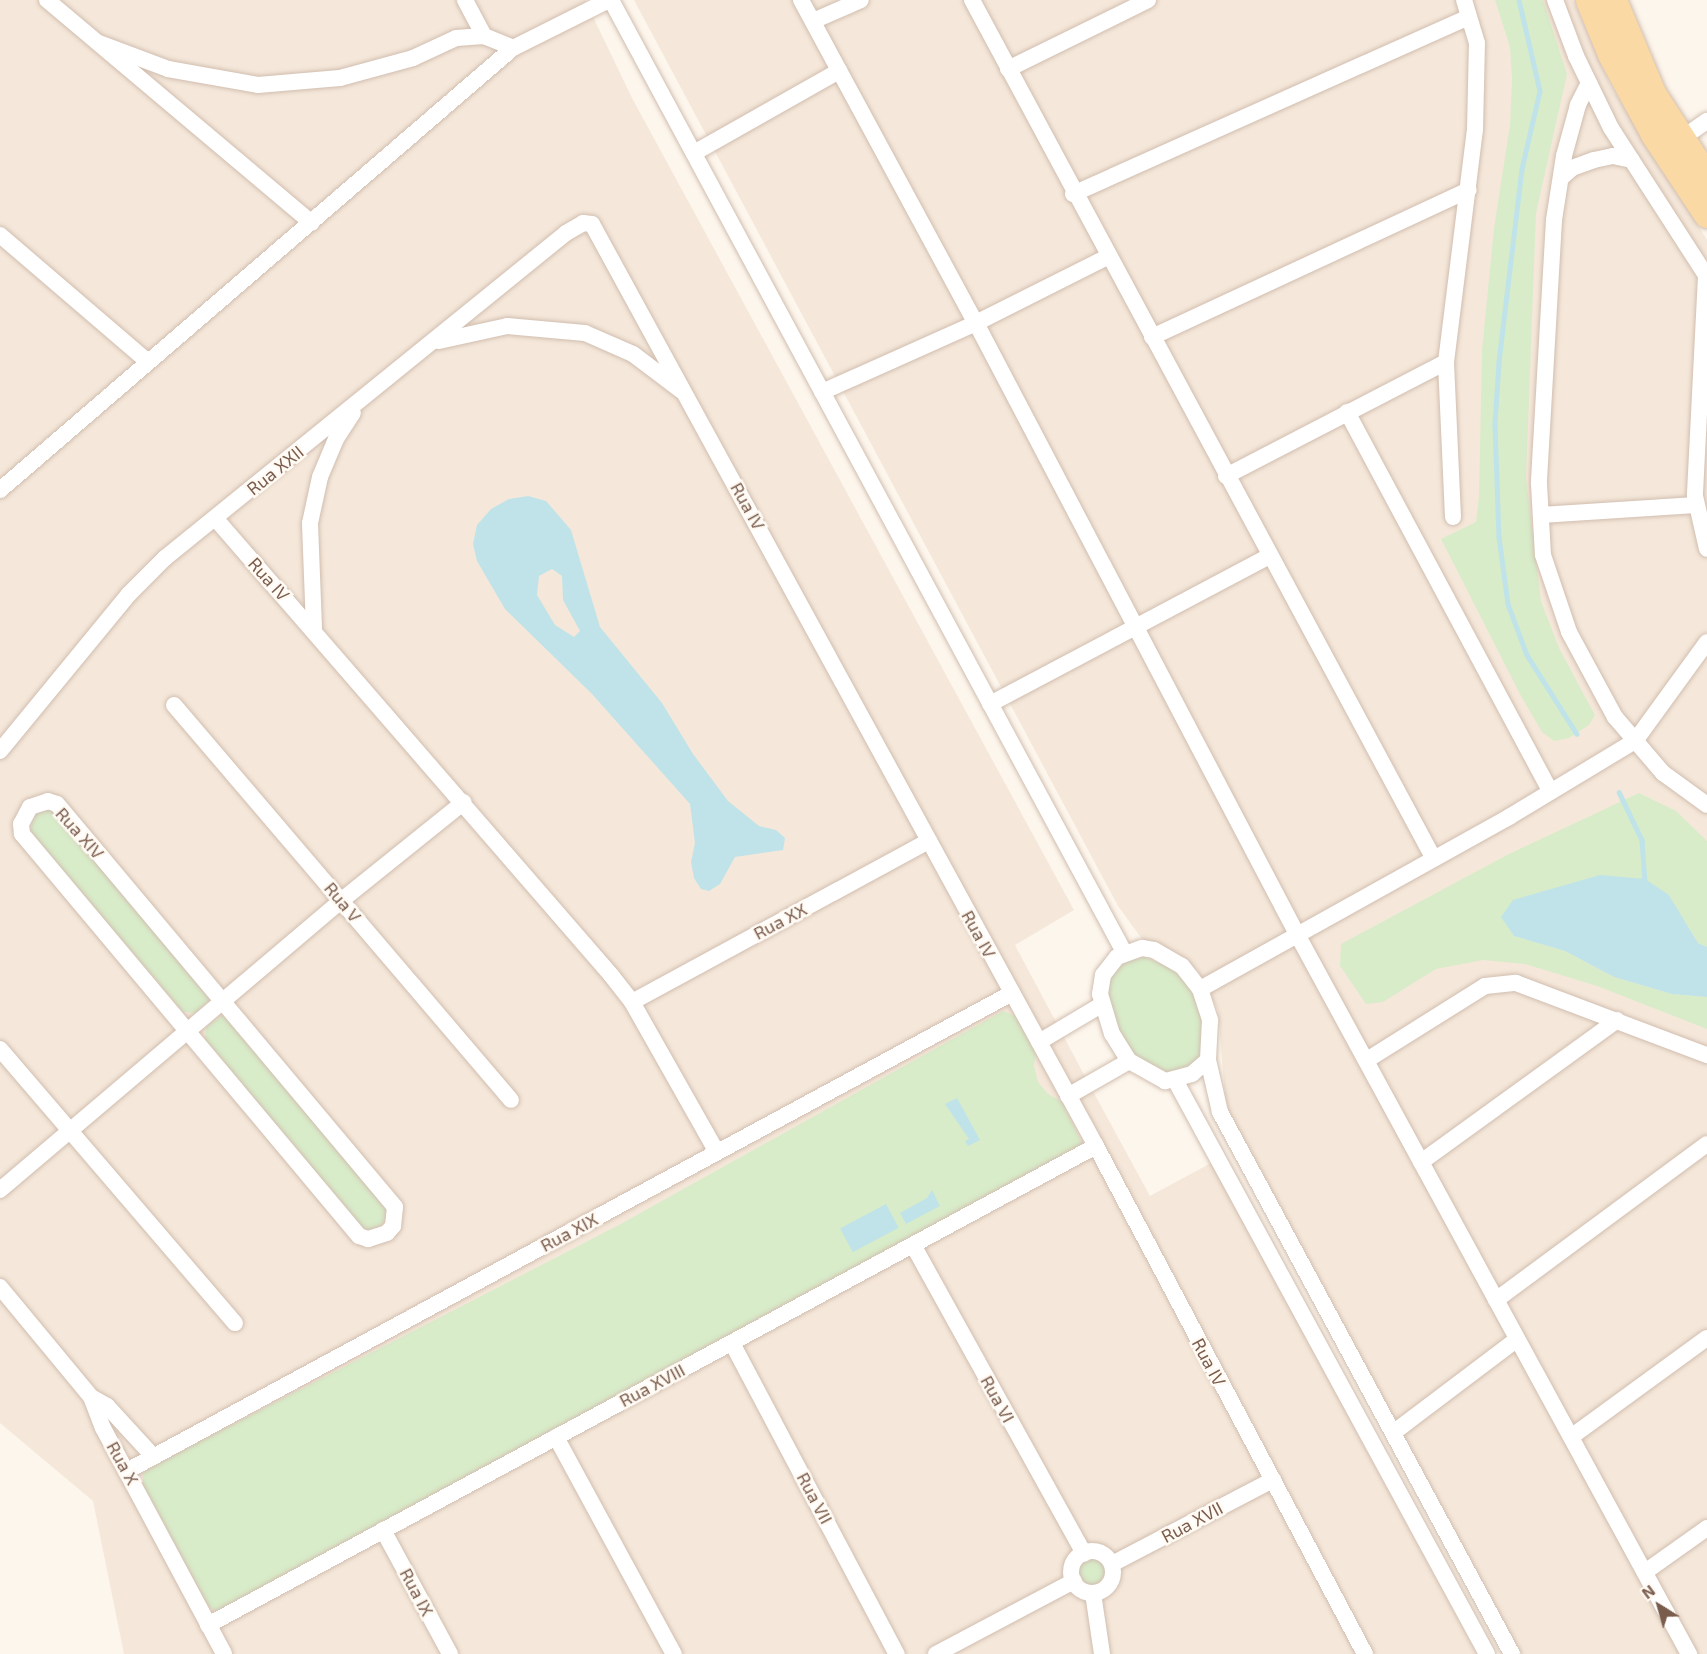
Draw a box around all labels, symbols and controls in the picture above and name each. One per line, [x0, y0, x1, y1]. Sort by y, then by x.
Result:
street label: Rua XXII [242, 441, 308, 499]
street label: Rua IV [726, 478, 770, 534]
street label: Rua IV [244, 553, 294, 605]
street label: Rua XIV [51, 803, 109, 863]
street label: Rua V [320, 877, 366, 927]
street label: Rua XX [750, 898, 810, 944]
street label: Rua IV [957, 906, 1001, 962]
street label: Rua XIX [537, 1208, 601, 1256]
street label: Rua IV [1188, 1334, 1230, 1390]
street label: Rua XVIII [615, 1359, 689, 1411]
street label: Rua VI [976, 1371, 1020, 1427]
street label: Rua X [102, 1438, 144, 1488]
street label: Rua VII [792, 1468, 838, 1528]
street label: Rua XVII [1157, 1497, 1227, 1547]
street label: Rua IX [395, 1564, 439, 1620]
north arrow [1629, 1576, 1689, 1636]
text: N [1638, 1580, 1658, 1602]

